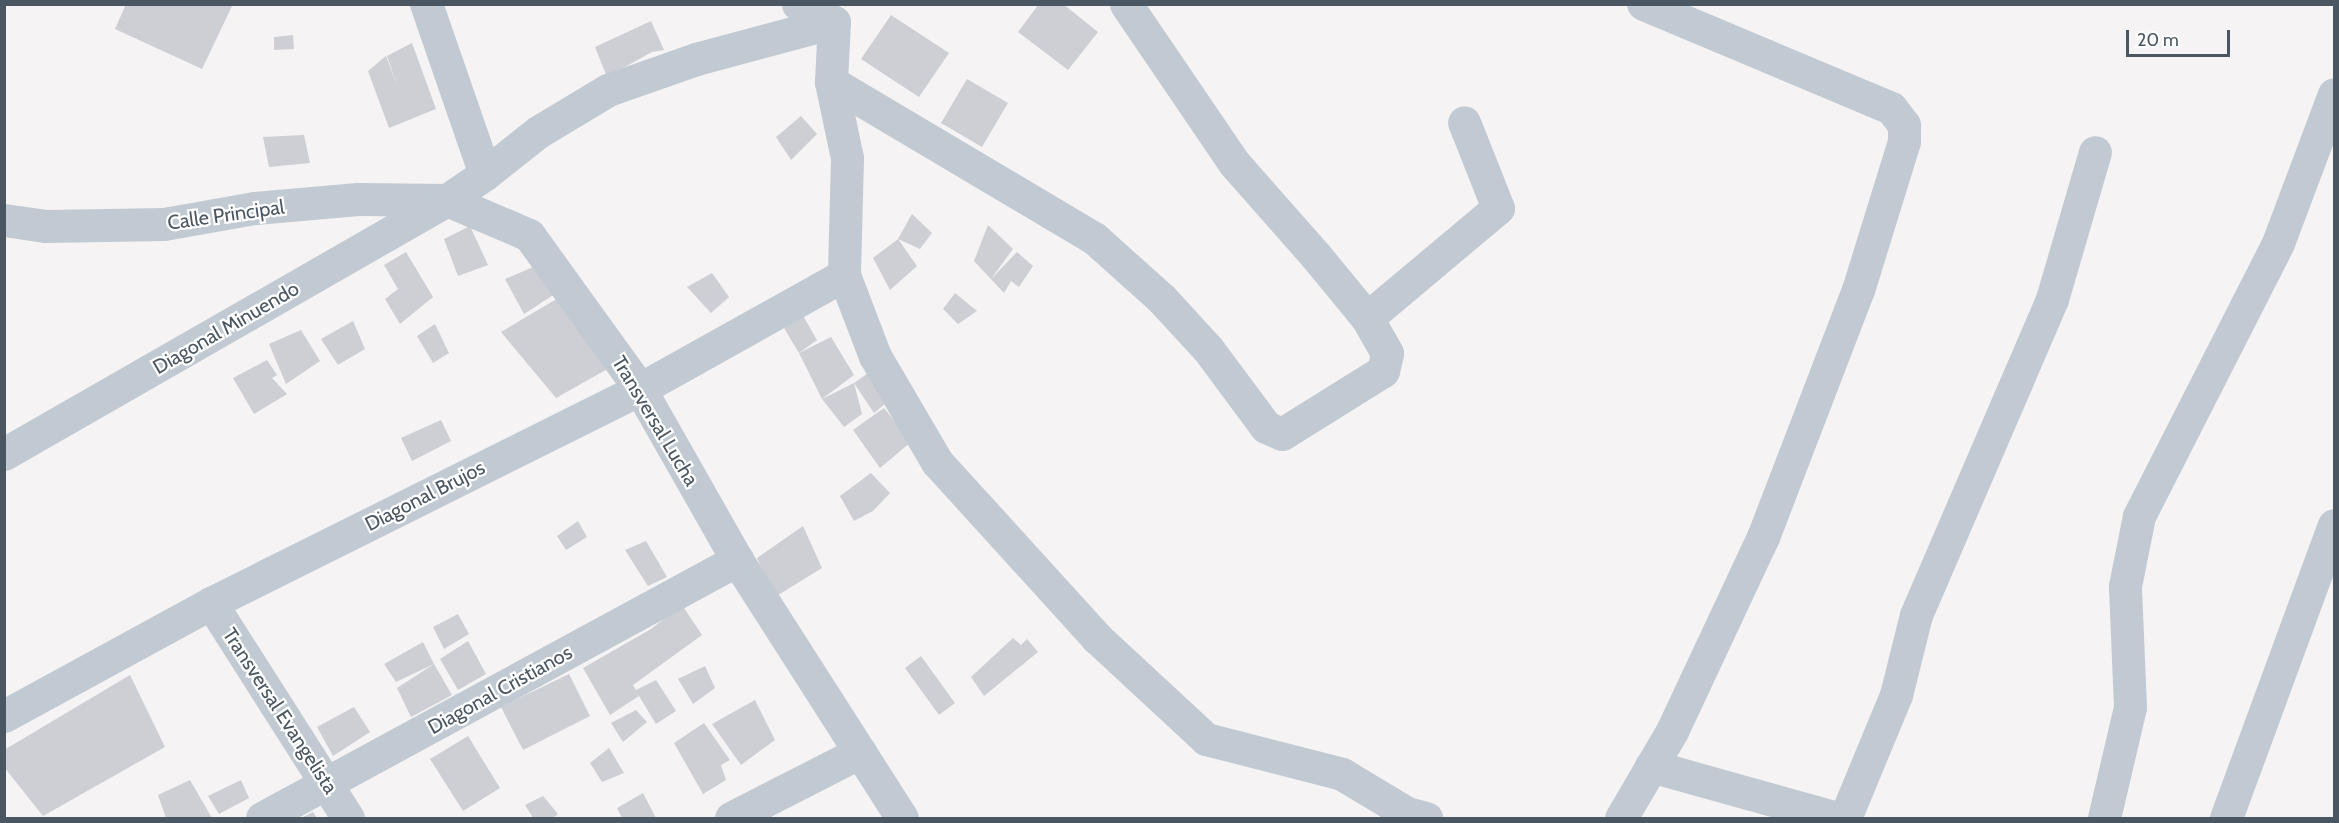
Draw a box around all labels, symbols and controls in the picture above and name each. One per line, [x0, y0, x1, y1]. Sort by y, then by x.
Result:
scale bar [2129, 18, 2232, 56]
text: 20 m [2137, 29, 2179, 51]
street label: Calle Principal [166, 195, 286, 235]
street label: Diagonal Minuendo [149, 276, 303, 380]
street label: Transversal Lucha [607, 352, 703, 490]
street label: Diagonal Brujos [361, 455, 489, 537]
street label: Transversal Evangelista [218, 624, 342, 798]
street label: Diagonal Cristianos [424, 640, 576, 740]

